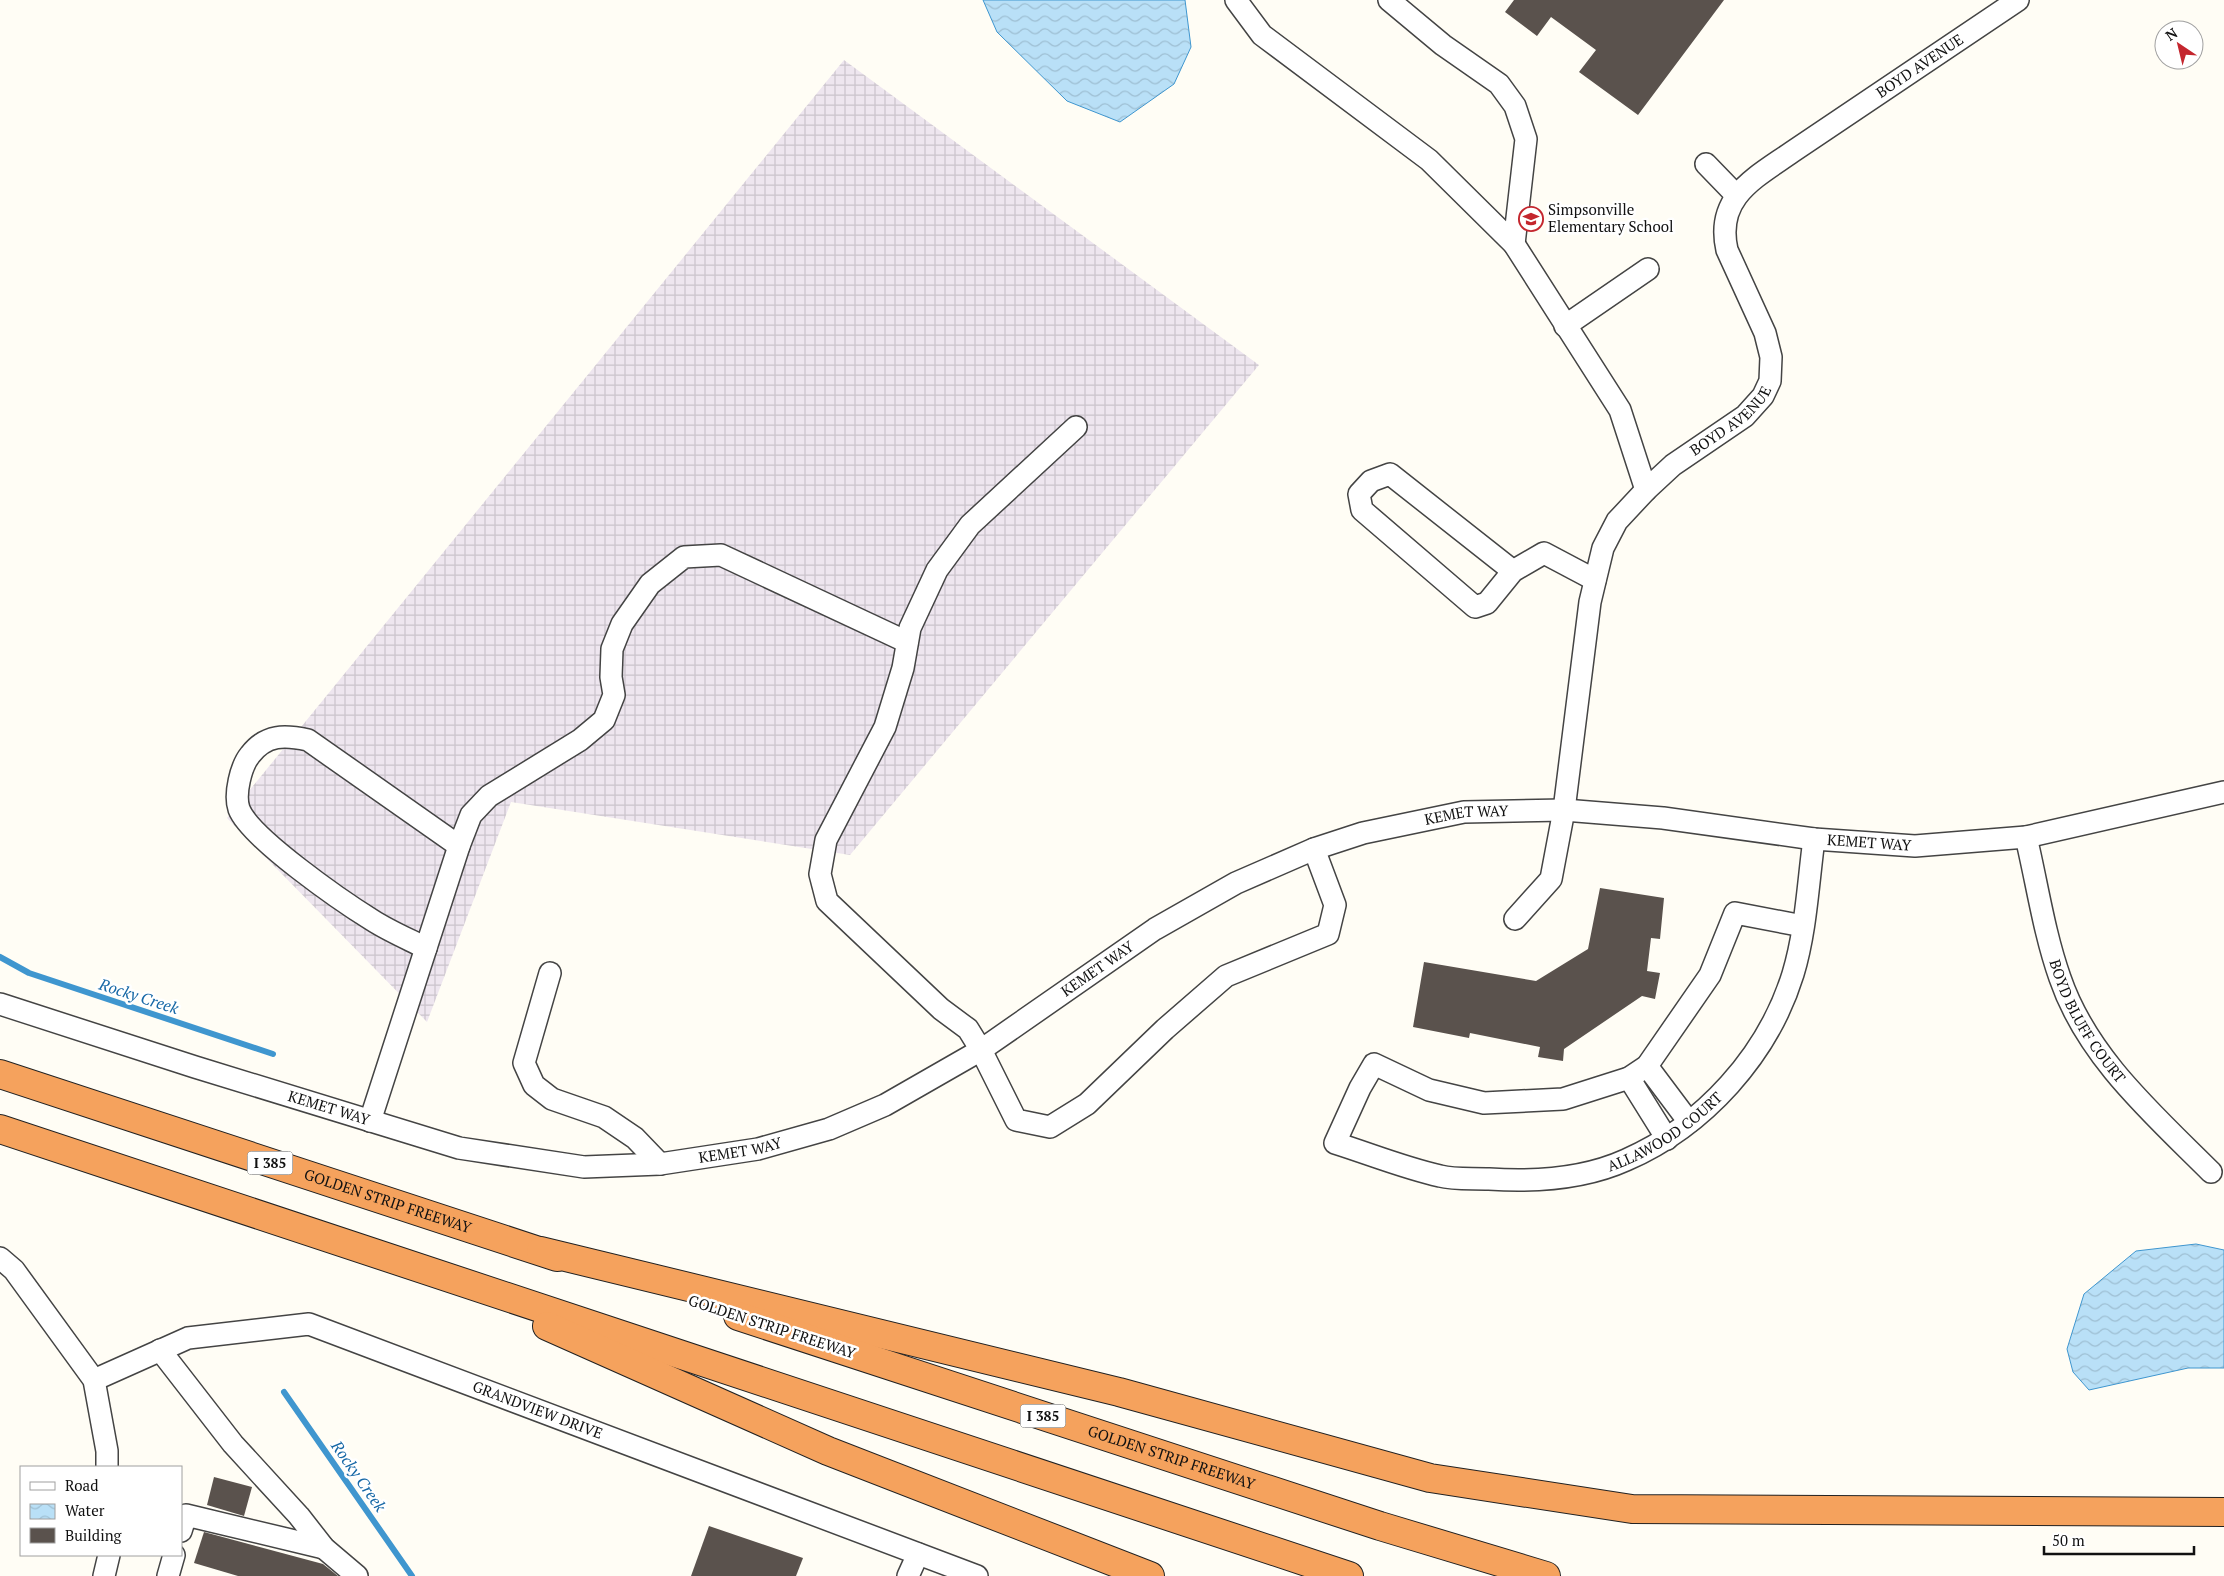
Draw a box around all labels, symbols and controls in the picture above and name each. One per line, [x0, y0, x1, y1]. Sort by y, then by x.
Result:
north arrow [2154, 20, 2204, 70]
text: N [2161, 23, 2181, 45]
street label: BOYD AVENUE [1872, 29, 1967, 102]
place label: Simpsonville Elementary School [1548, 199, 1674, 236]
school or university icon: Simpsonville Elementary School [1518, 206, 1544, 232]
street label: BOYD AVENUE [1686, 383, 1775, 460]
street label: KEMET WAY [1423, 800, 1509, 829]
street label: KEMET WAY [1826, 829, 1912, 855]
street label: KEMET WAY [1057, 936, 1138, 1000]
street label: BOYD BLUFF COURT [2045, 957, 2130, 1087]
water label: Rocky Creek [96, 973, 182, 1019]
street label: KEMET WAY [286, 1085, 373, 1129]
street label: ALLAWOOD COURT [1604, 1087, 1726, 1176]
street label: KEMET WAY [697, 1132, 784, 1167]
road number: I 385 [248, 1152, 292, 1174]
street label: GOLDEN STRIP FREEWAY [302, 1164, 474, 1237]
street label: GOLDEN STRIP FREEWAY [686, 1290, 859, 1363]
street label: GRANDVIEW DRIVE [470, 1376, 606, 1443]
road number: I 385 [1020, 1404, 1066, 1428]
street label: GOLDEN STRIP FREEWAY [1085, 1420, 1258, 1494]
water label: Rocky Creek [326, 1435, 392, 1516]
legend [20, 1466, 182, 1556]
text: Road [65, 1475, 98, 1495]
text: Water [65, 1500, 105, 1520]
scale bar [2044, 1524, 2194, 1556]
text: Building [65, 1525, 123, 1545]
text: 50 m [2052, 1530, 2085, 1550]

